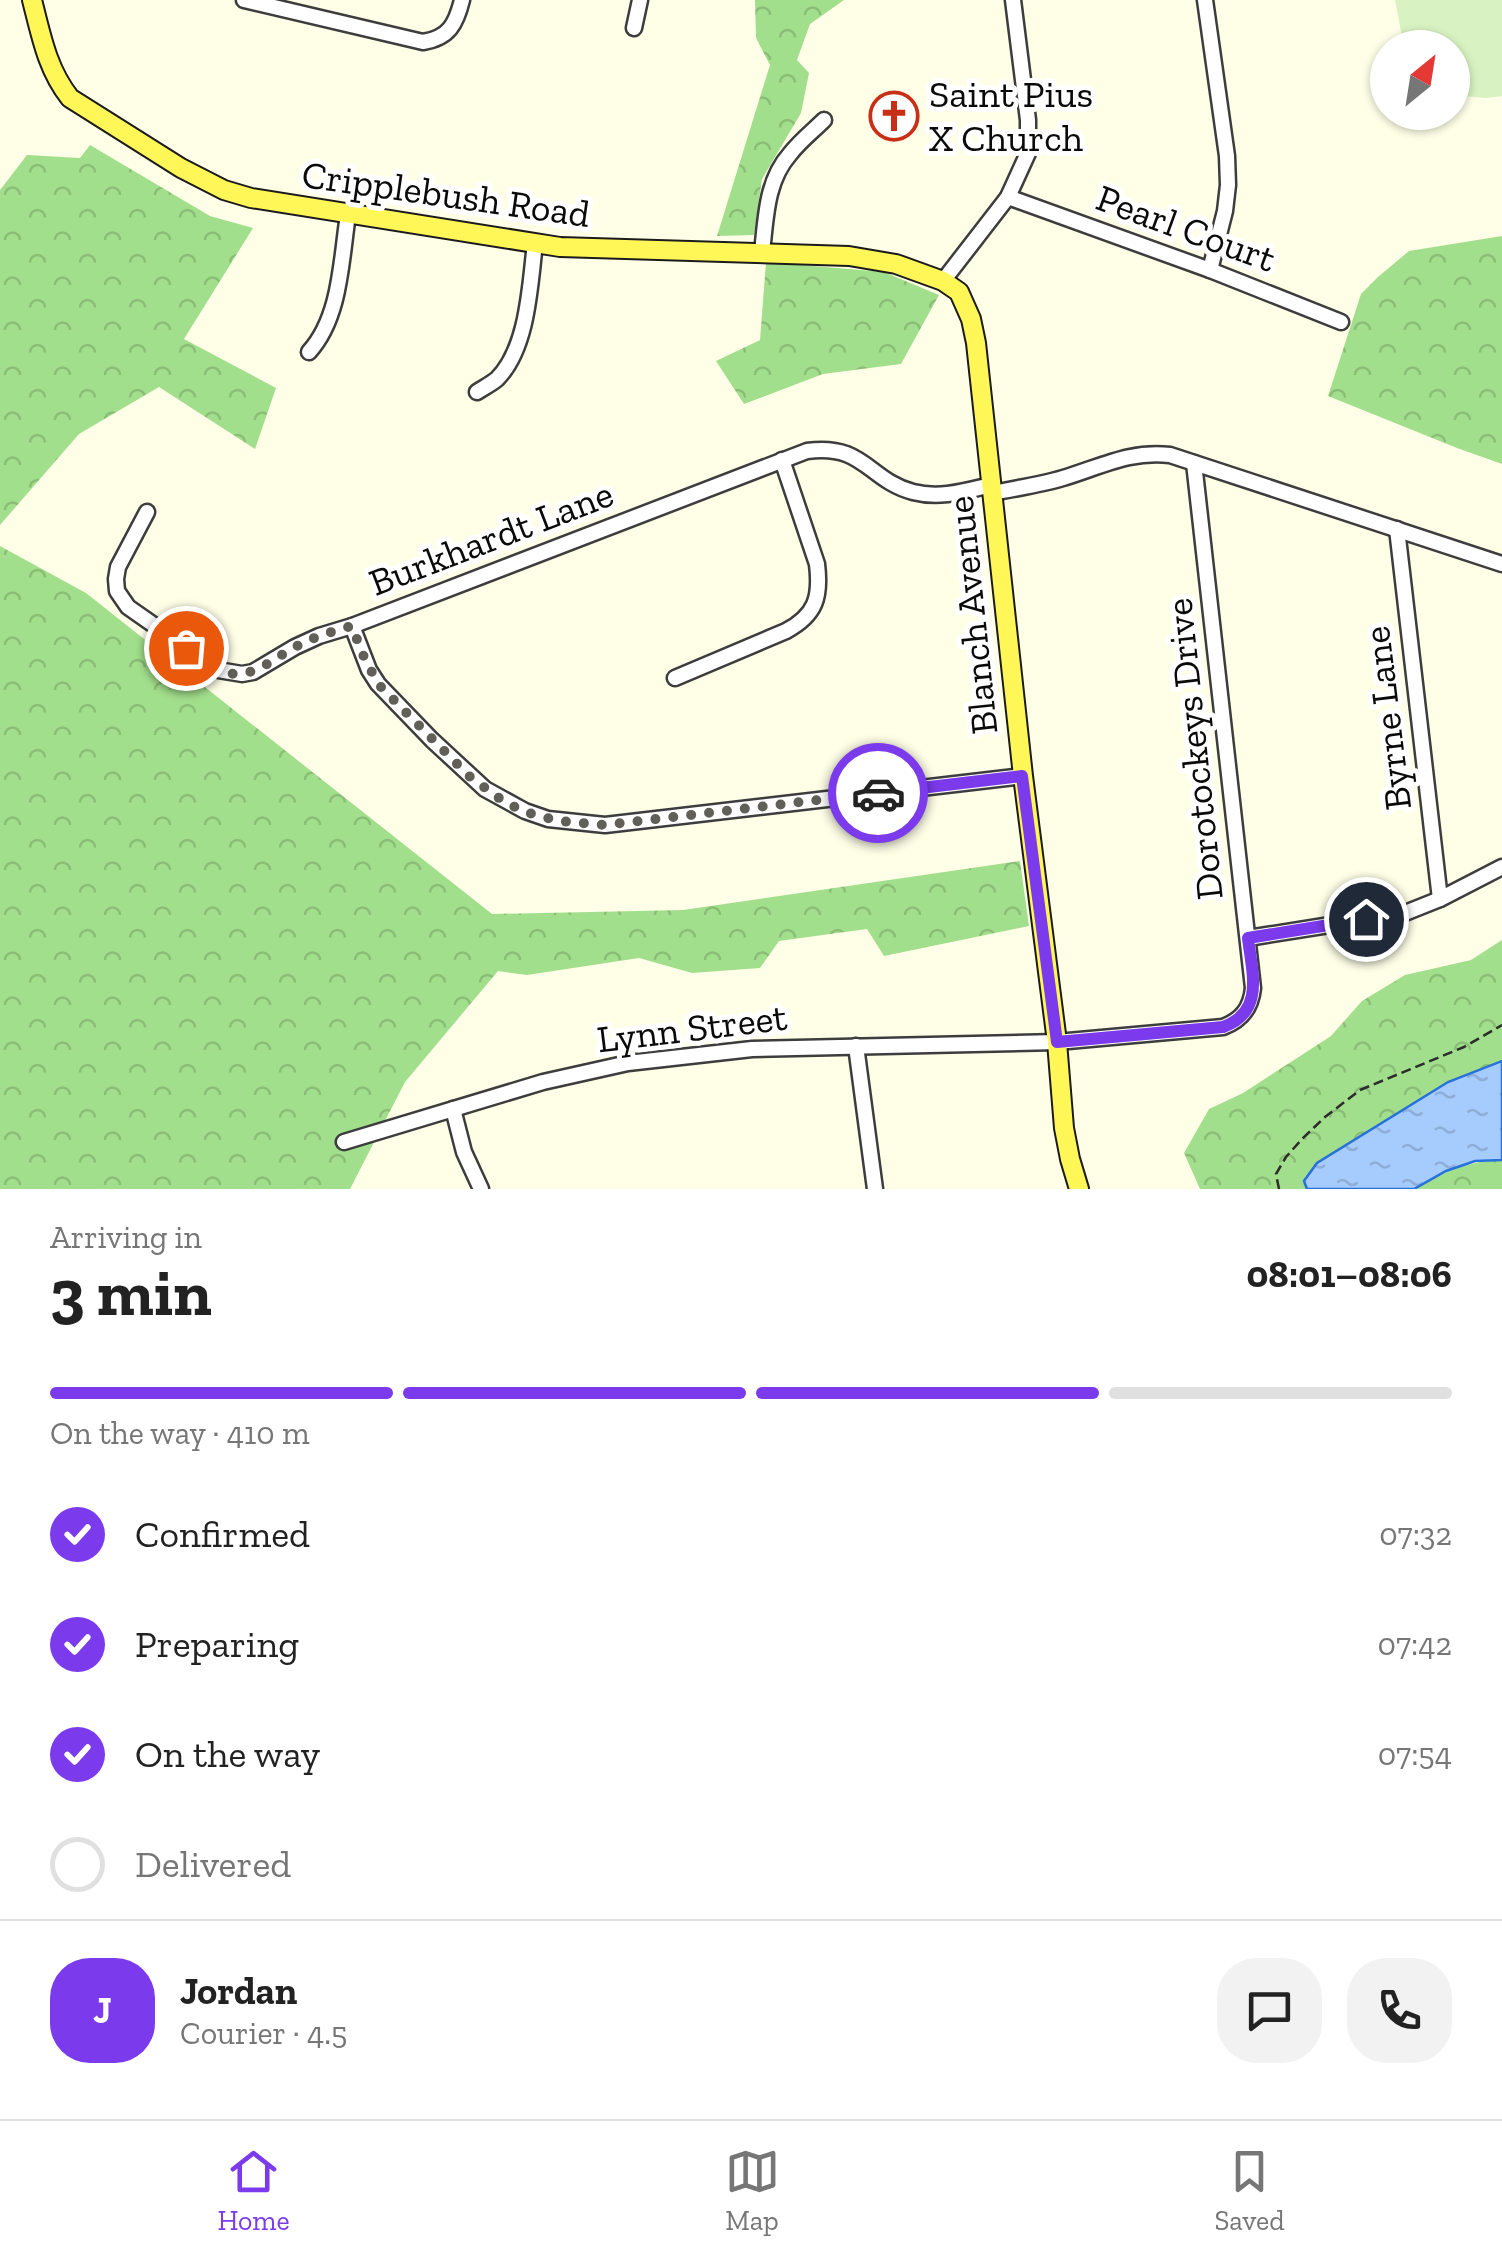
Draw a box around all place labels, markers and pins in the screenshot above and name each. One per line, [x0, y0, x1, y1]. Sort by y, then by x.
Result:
place label: Saint Pius X Church [929, 71, 1093, 161]
church icon: Saint Pius X Church [868, 90, 920, 142]
pin [144, 606, 229, 691]
pin [1324, 877, 1409, 962]

